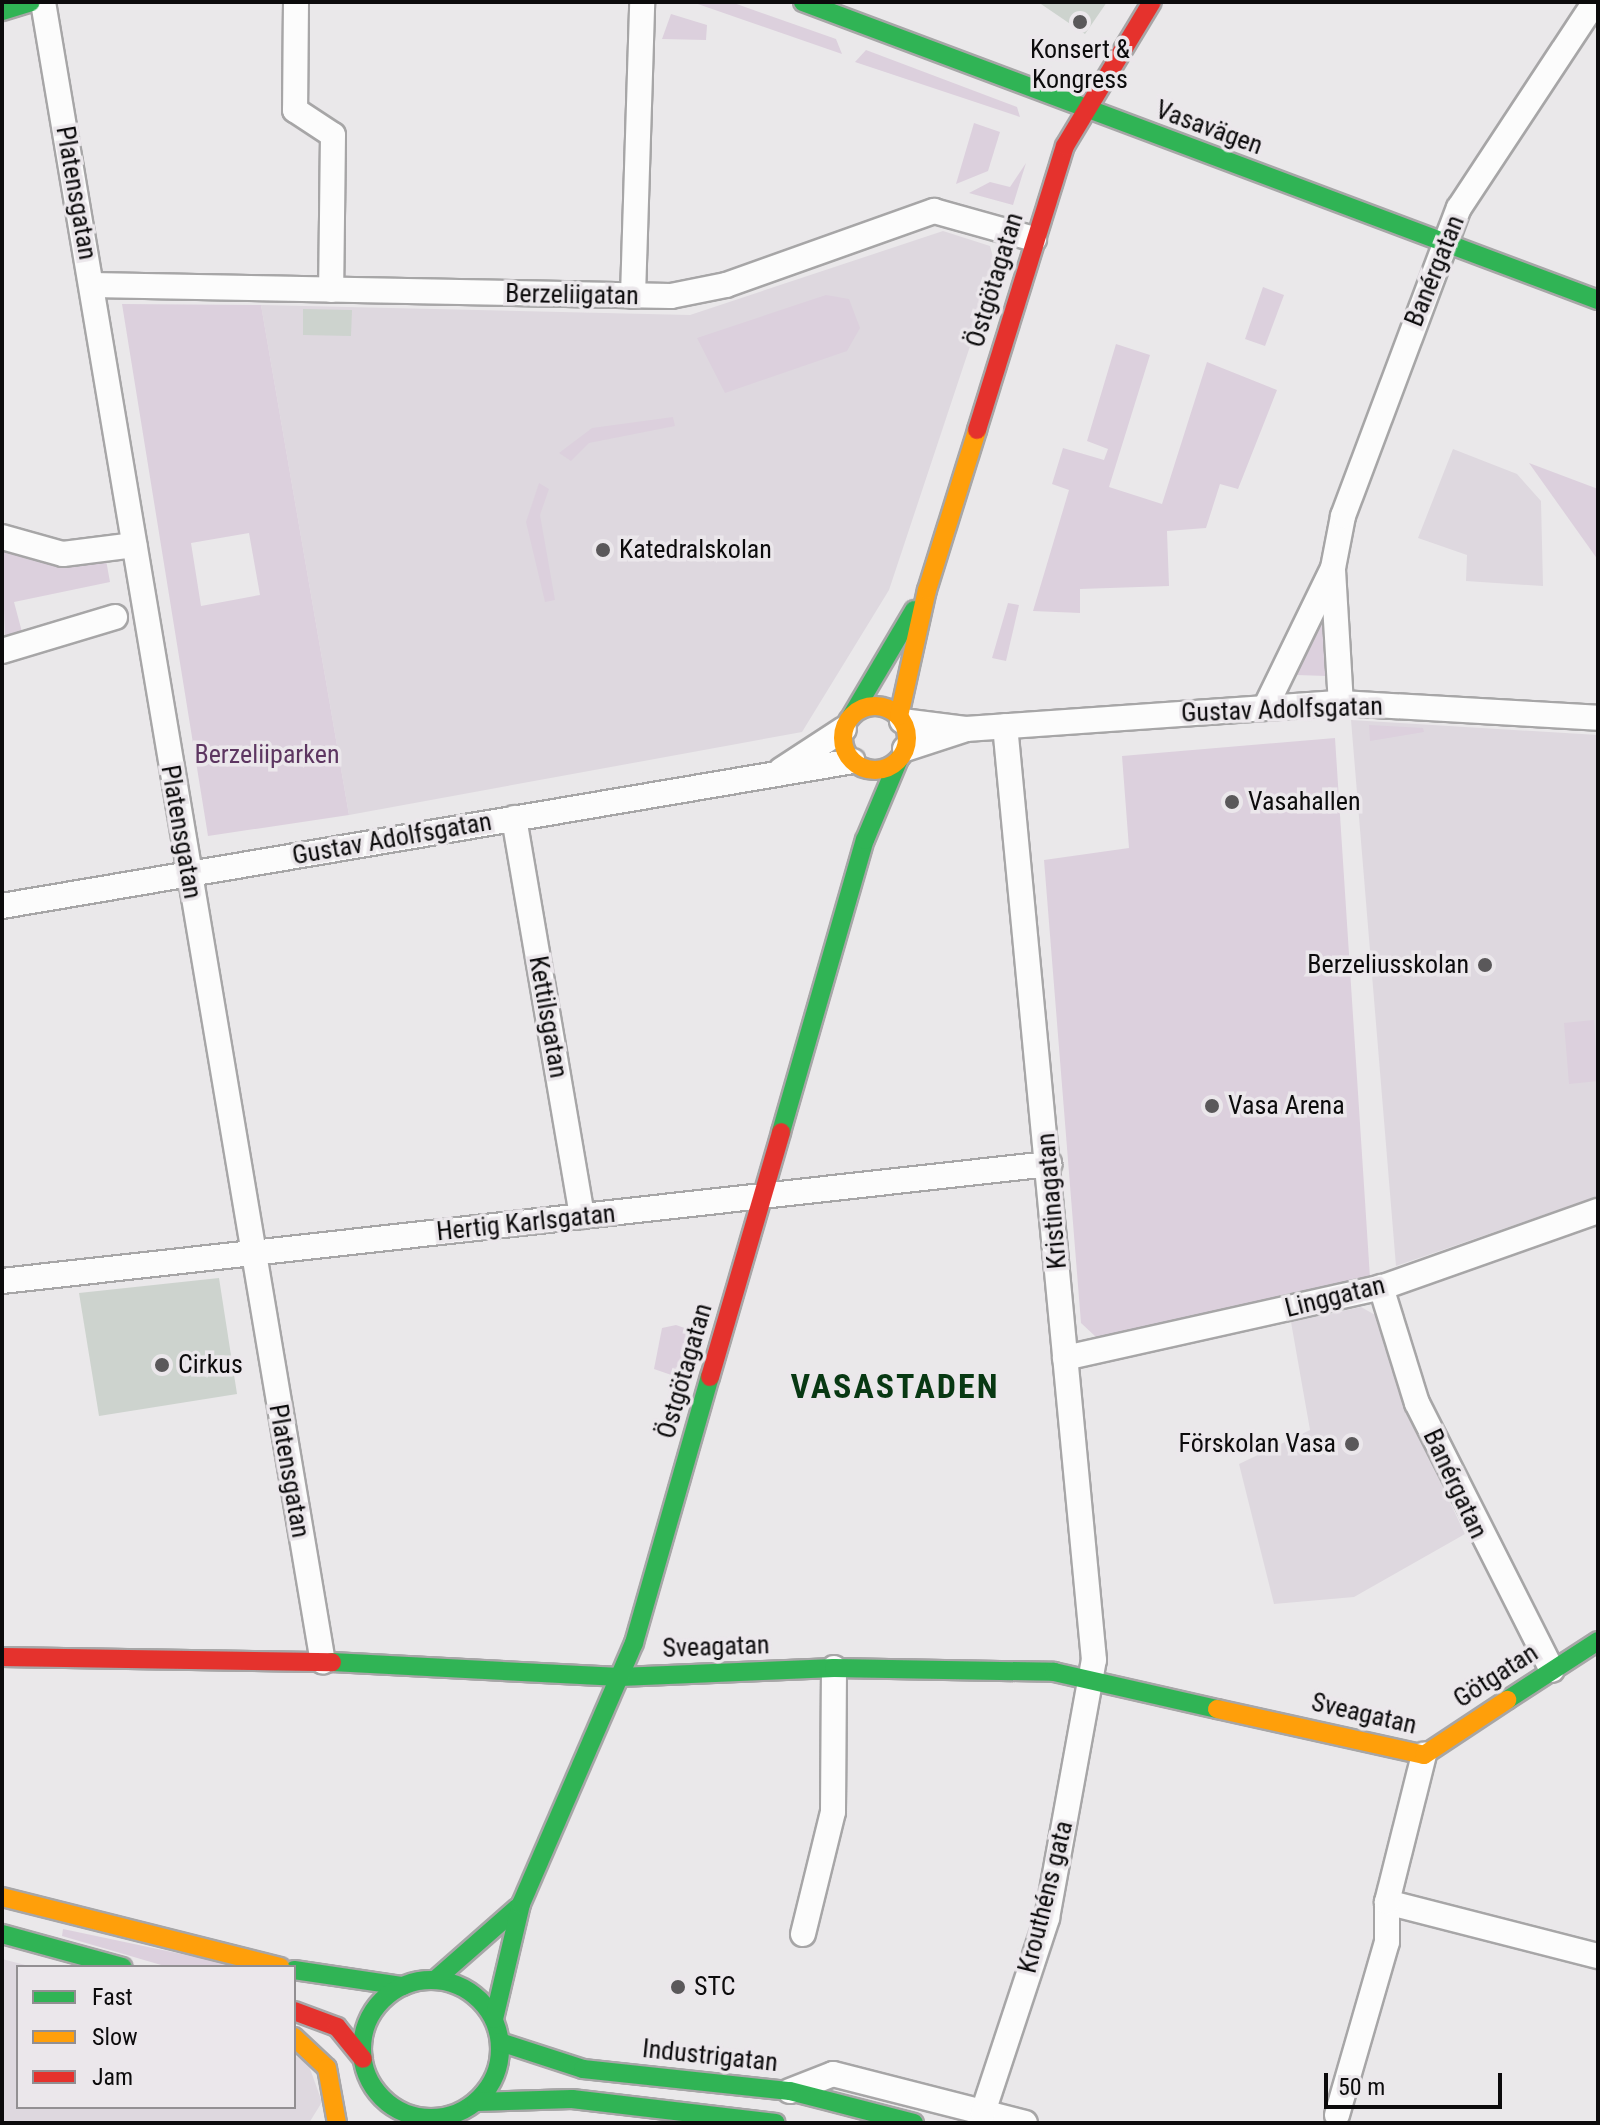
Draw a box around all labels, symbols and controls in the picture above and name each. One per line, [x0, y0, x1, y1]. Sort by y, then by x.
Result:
marker: Konsert & Kongress [1071, 13, 1089, 31]
place label: Konsert & Kongress [1030, 34, 1130, 96]
street label: Vasavägen [1151, 94, 1267, 162]
street label: Platensgatan [49, 124, 103, 262]
street label: Östgötagatan [960, 209, 1030, 351]
street label: Banérgatan [1399, 211, 1471, 331]
street label: Berzeliigatan [505, 278, 639, 312]
place label: Katedralskolan [619, 534, 772, 566]
marker: Katedralskolan [594, 541, 612, 559]
street label: Gustav Adolfsgatan [1181, 691, 1383, 729]
park label: Berzeliiparken [194, 739, 340, 771]
street label: Platensgatan [154, 763, 208, 901]
place label: Vasahallen [1248, 786, 1360, 818]
marker: Vasahallen [1223, 793, 1241, 811]
street label: Gustav Adolfsgatan [290, 806, 494, 872]
place label: Berzeliusskolan [1307, 949, 1469, 981]
street label: Kettilsgatan [522, 954, 574, 1080]
marker: Berzeliusskolan [1476, 956, 1494, 974]
place label: Vasa Arena [1228, 1090, 1345, 1122]
marker: Vasa Arena [1203, 1097, 1221, 1115]
street label: Kristinagatan [1031, 1132, 1073, 1270]
street label: Hertig Karlsgatan [435, 1198, 617, 1248]
street label: Linggatan [1282, 1270, 1388, 1324]
street label: Östgötagatan [651, 1300, 719, 1442]
place label: Cirkus [178, 1349, 243, 1381]
marker: Cirkus [153, 1356, 171, 1374]
district label: VASASTADEN [790, 1367, 1000, 1407]
street label: Platensgatan [262, 1402, 316, 1540]
street label: Banérgatan [1416, 1424, 1494, 1544]
place label: Förskolan Vasa [1178, 1428, 1336, 1460]
marker: Förskolan Vasa [1343, 1435, 1361, 1453]
street label: Sveagatan [662, 1630, 770, 1664]
street label: Götgatan [1448, 1637, 1544, 1715]
street label: Sveagatan [1308, 1687, 1420, 1741]
street label: Krouthéns gata [1012, 1818, 1080, 1976]
legend [16, 1965, 296, 2109]
place label: STC [694, 1971, 735, 2003]
marker: STC [669, 1978, 687, 1996]
text: Fast [92, 1983, 133, 2011]
text: Slow [92, 2023, 138, 2051]
street label: Industrigatan [641, 2033, 779, 2079]
scale bar [1328, 2057, 1506, 2107]
text: Jam [92, 2063, 133, 2091]
text: 50 m [1338, 2073, 1385, 2101]

